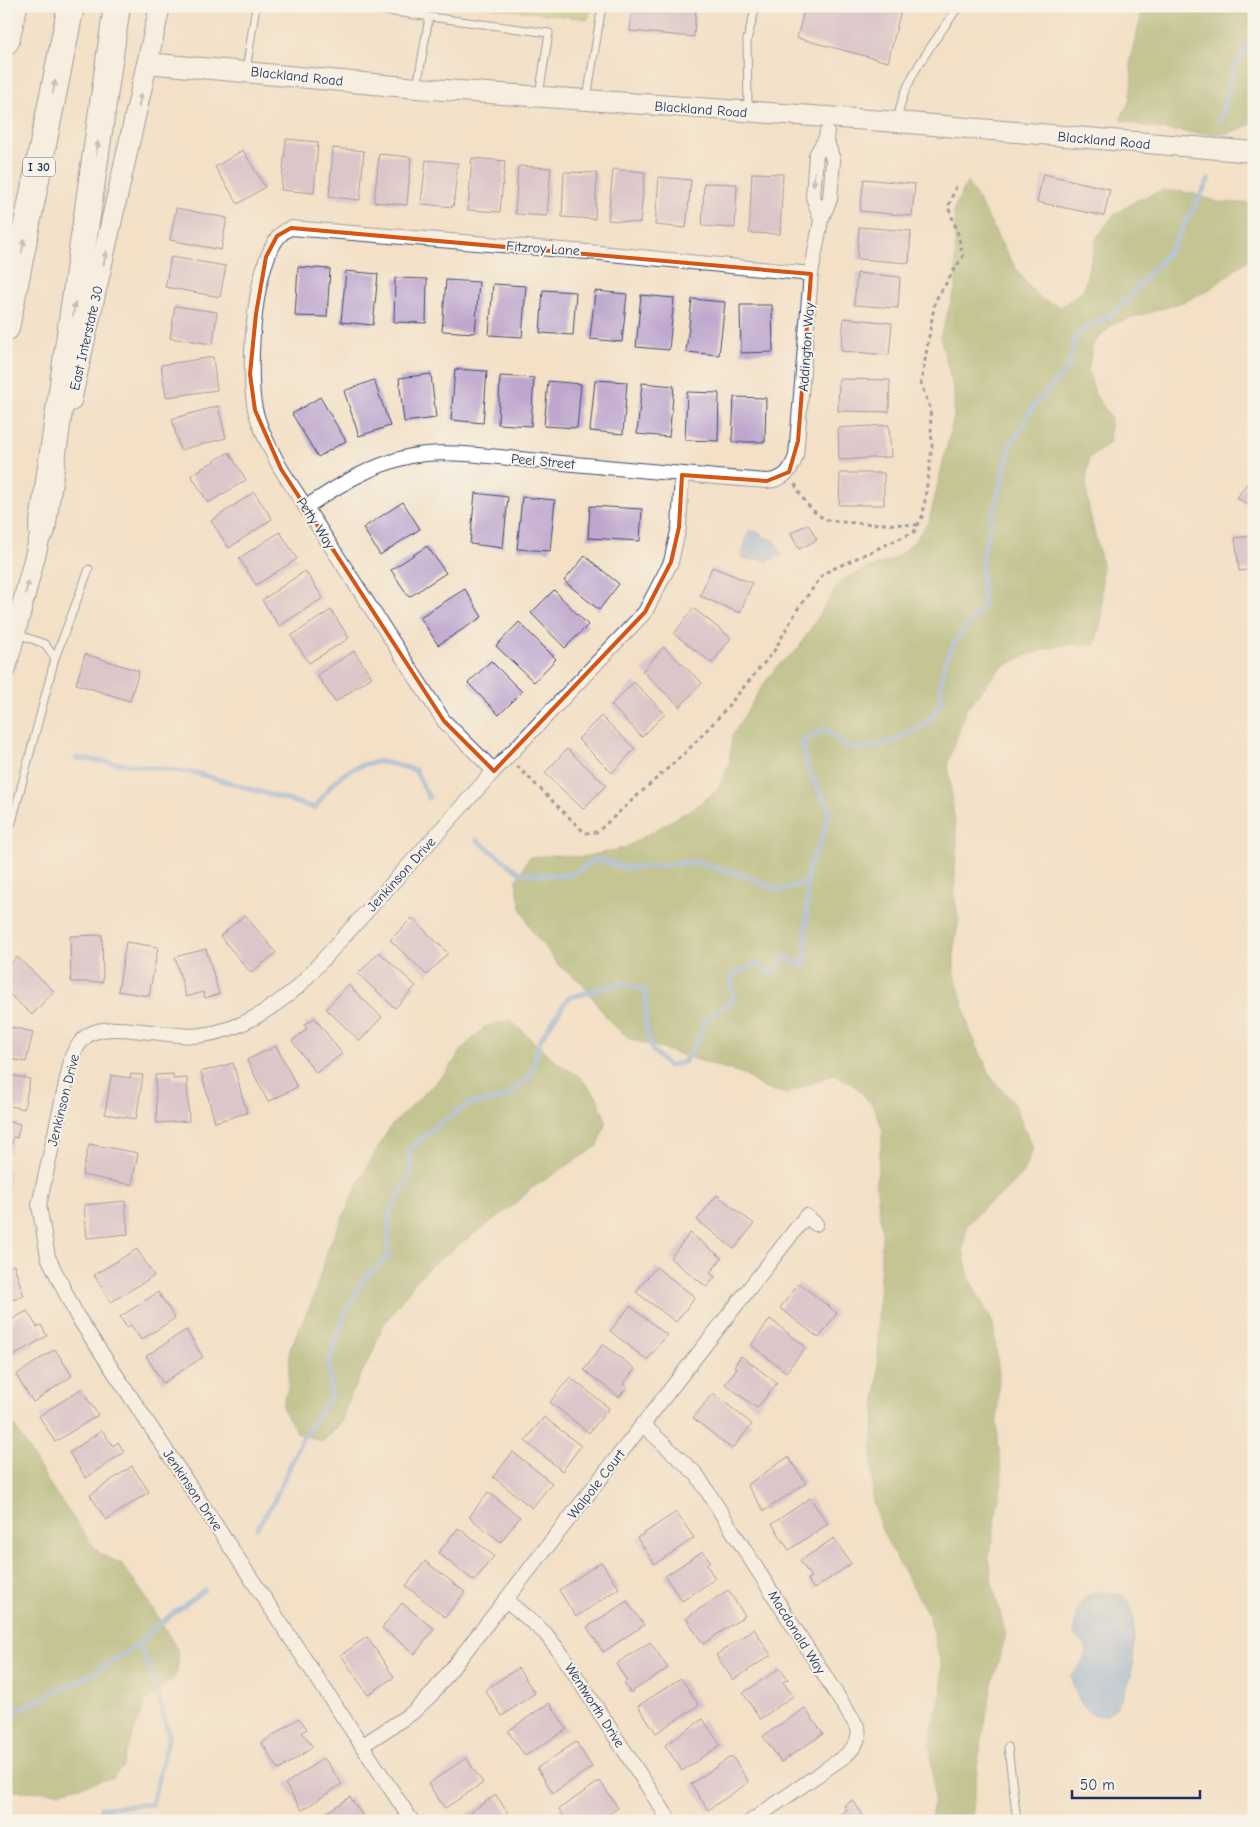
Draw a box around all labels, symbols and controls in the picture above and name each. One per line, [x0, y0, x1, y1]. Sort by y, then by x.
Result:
street label: Blackland Road [250, 63, 344, 90]
one-way arrow [51, 78, 59, 94]
one-way arrow [136, 92, 144, 107]
street label: Blackland Road [654, 98, 748, 121]
street label: Blackland Road [1057, 128, 1151, 153]
one-way arrow [93, 140, 101, 156]
road number: I 30 [23, 158, 55, 176]
one-way arrow [810, 171, 818, 187]
street label: Fitzroy Lane [506, 237, 580, 260]
one-way arrow [19, 239, 27, 254]
one-way arrow [101, 251, 109, 266]
street label: East Interstate 30 [66, 284, 107, 392]
one-way arrow [70, 300, 78, 316]
street label: Addington Way [795, 301, 818, 392]
street label: Peel Street [510, 450, 577, 473]
street label: Petty Way [293, 494, 339, 553]
one-way arrow [23, 579, 31, 594]
street label: Jenkinson Drive [363, 833, 439, 915]
street label: Jenkinson Drive [44, 1052, 83, 1148]
street label: Walpole Court [564, 1445, 629, 1523]
street label: Jenkinson Drive [159, 1446, 226, 1534]
street label: Macdonald Way [764, 1587, 829, 1678]
street label: Wentworth Drive [561, 1660, 628, 1751]
scale bar [1072, 1767, 1200, 1799]
text: 50 m [1080, 1776, 1115, 1794]

